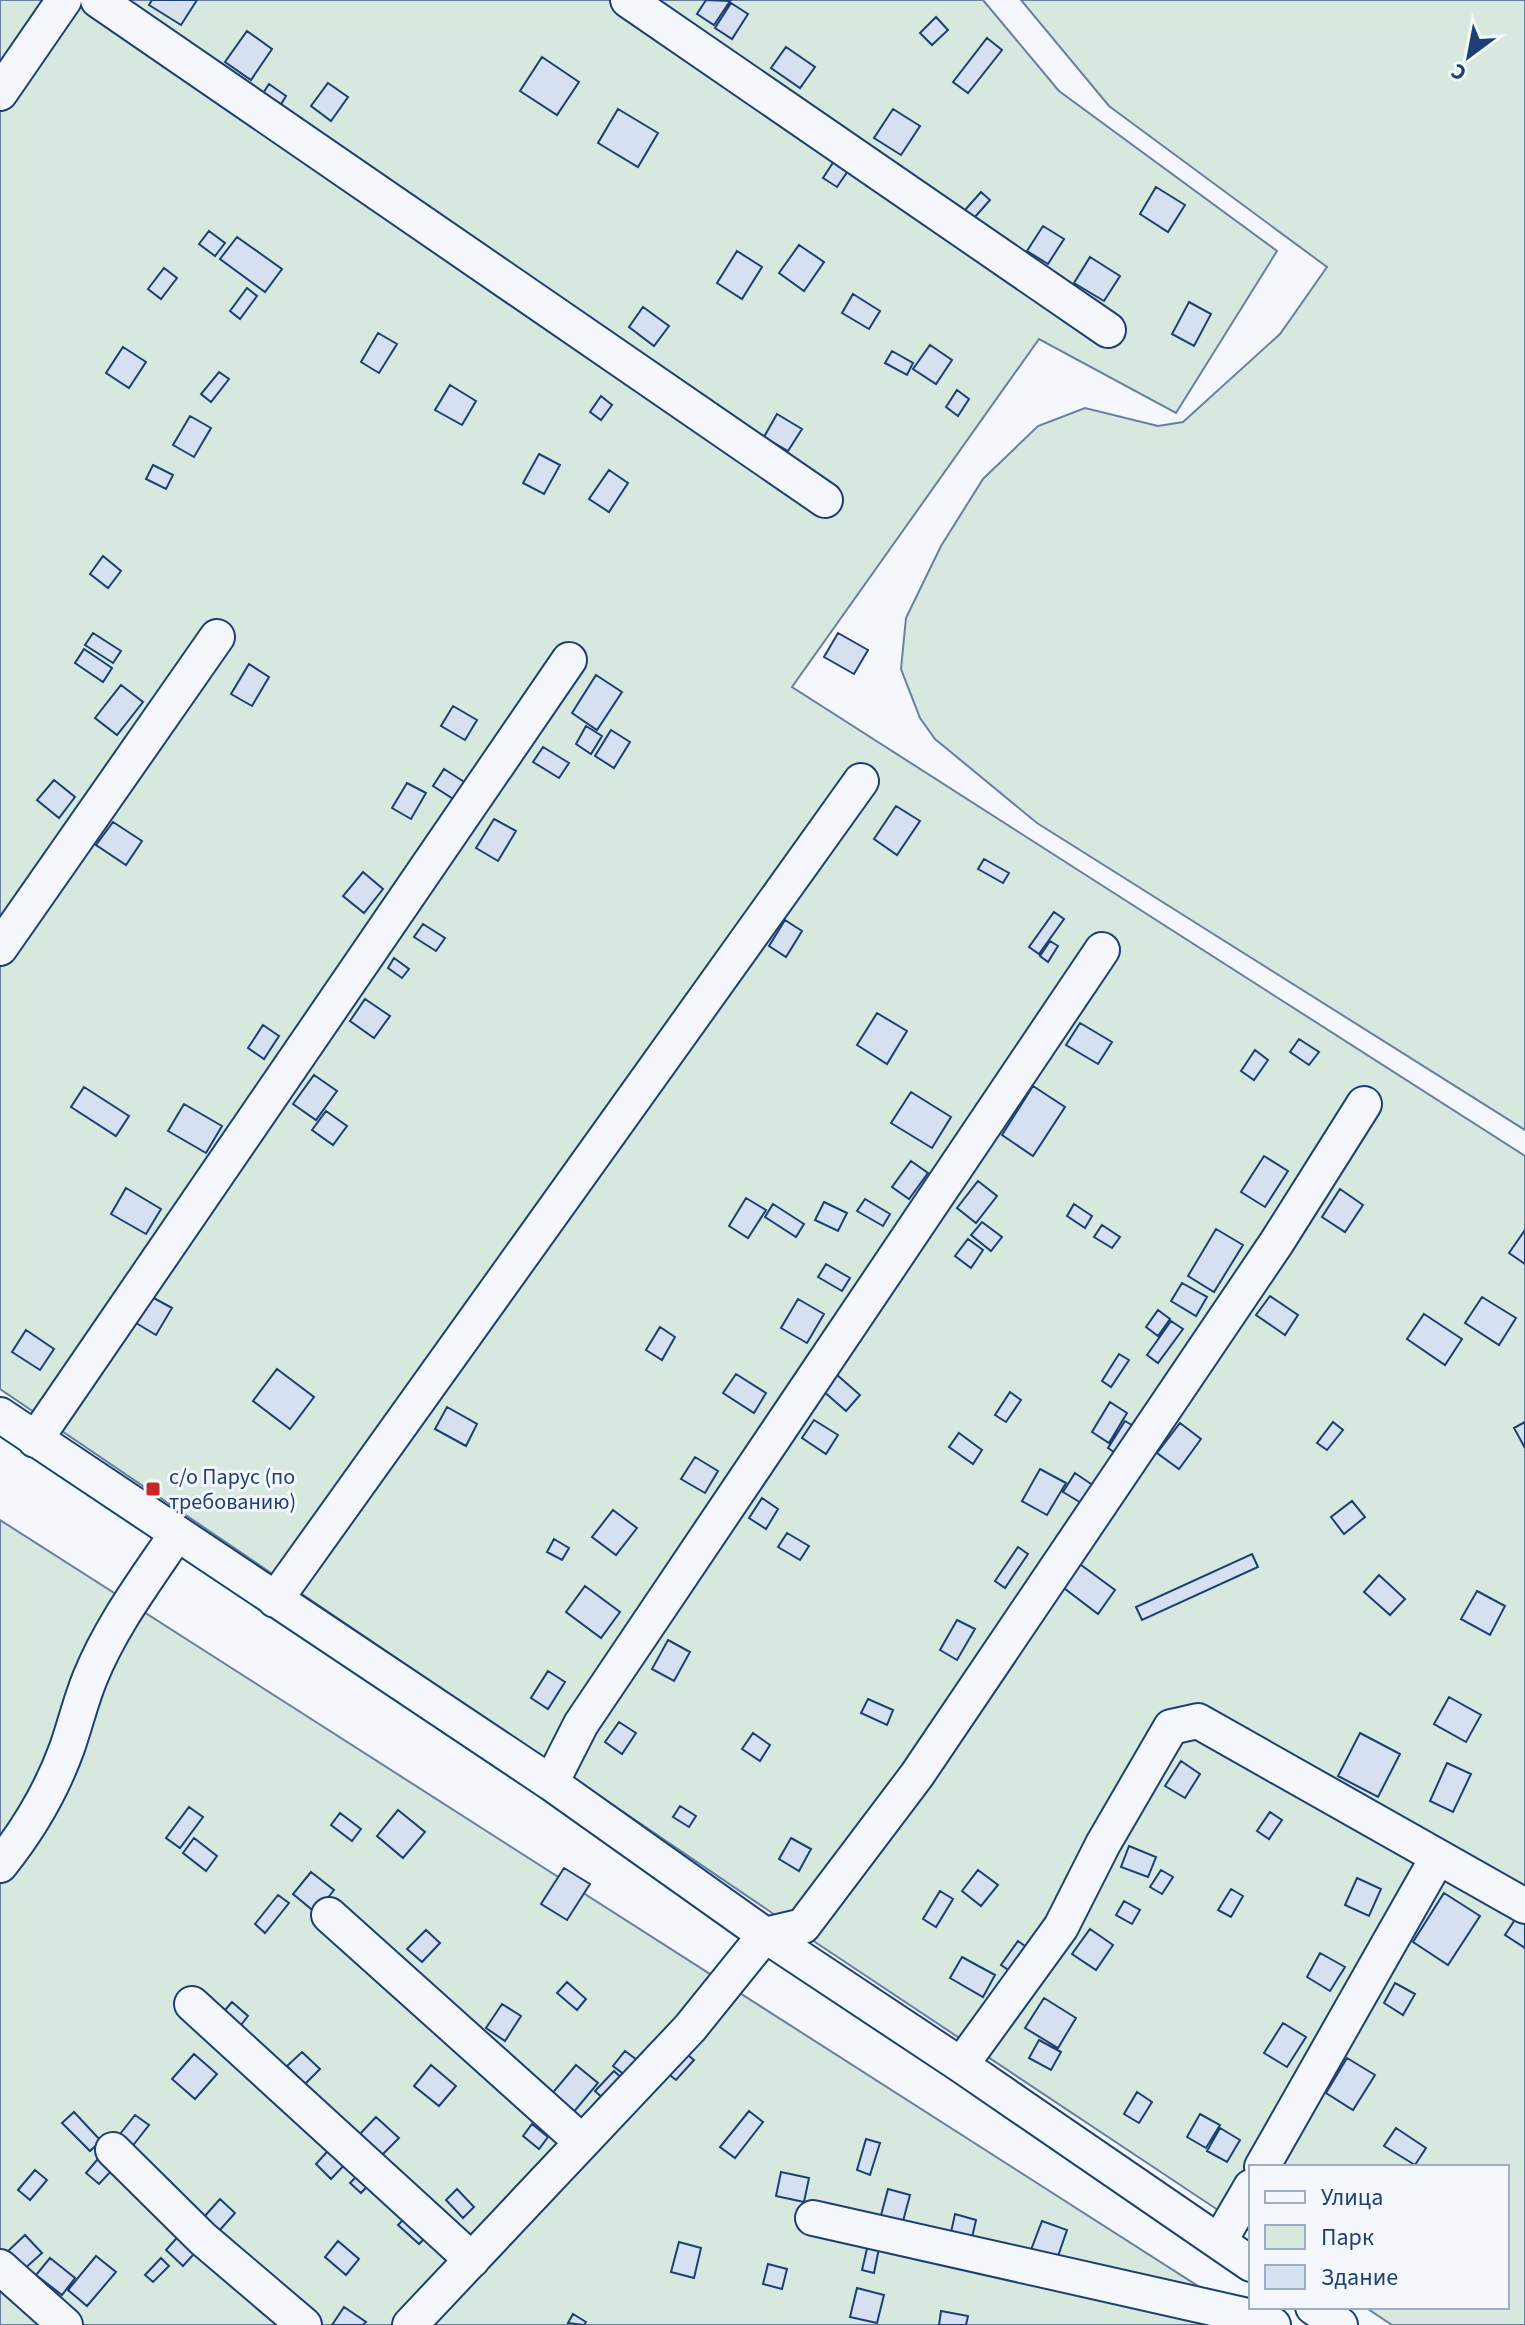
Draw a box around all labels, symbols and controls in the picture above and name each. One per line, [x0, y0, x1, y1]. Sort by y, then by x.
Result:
north arrow [1429, 16, 1509, 96]
text: С [1445, 55, 1473, 89]
place label: с/о Парус (по требованию) [169, 1461, 296, 1518]
marker: с/о Парус (по требованию) [144, 1480, 162, 1498]
legend [1249, 2165, 1509, 2309]
text: Улица [1321, 2180, 1383, 2215]
text: Парк [1321, 2220, 1374, 2255]
text: Здание [1321, 2260, 1398, 2295]

